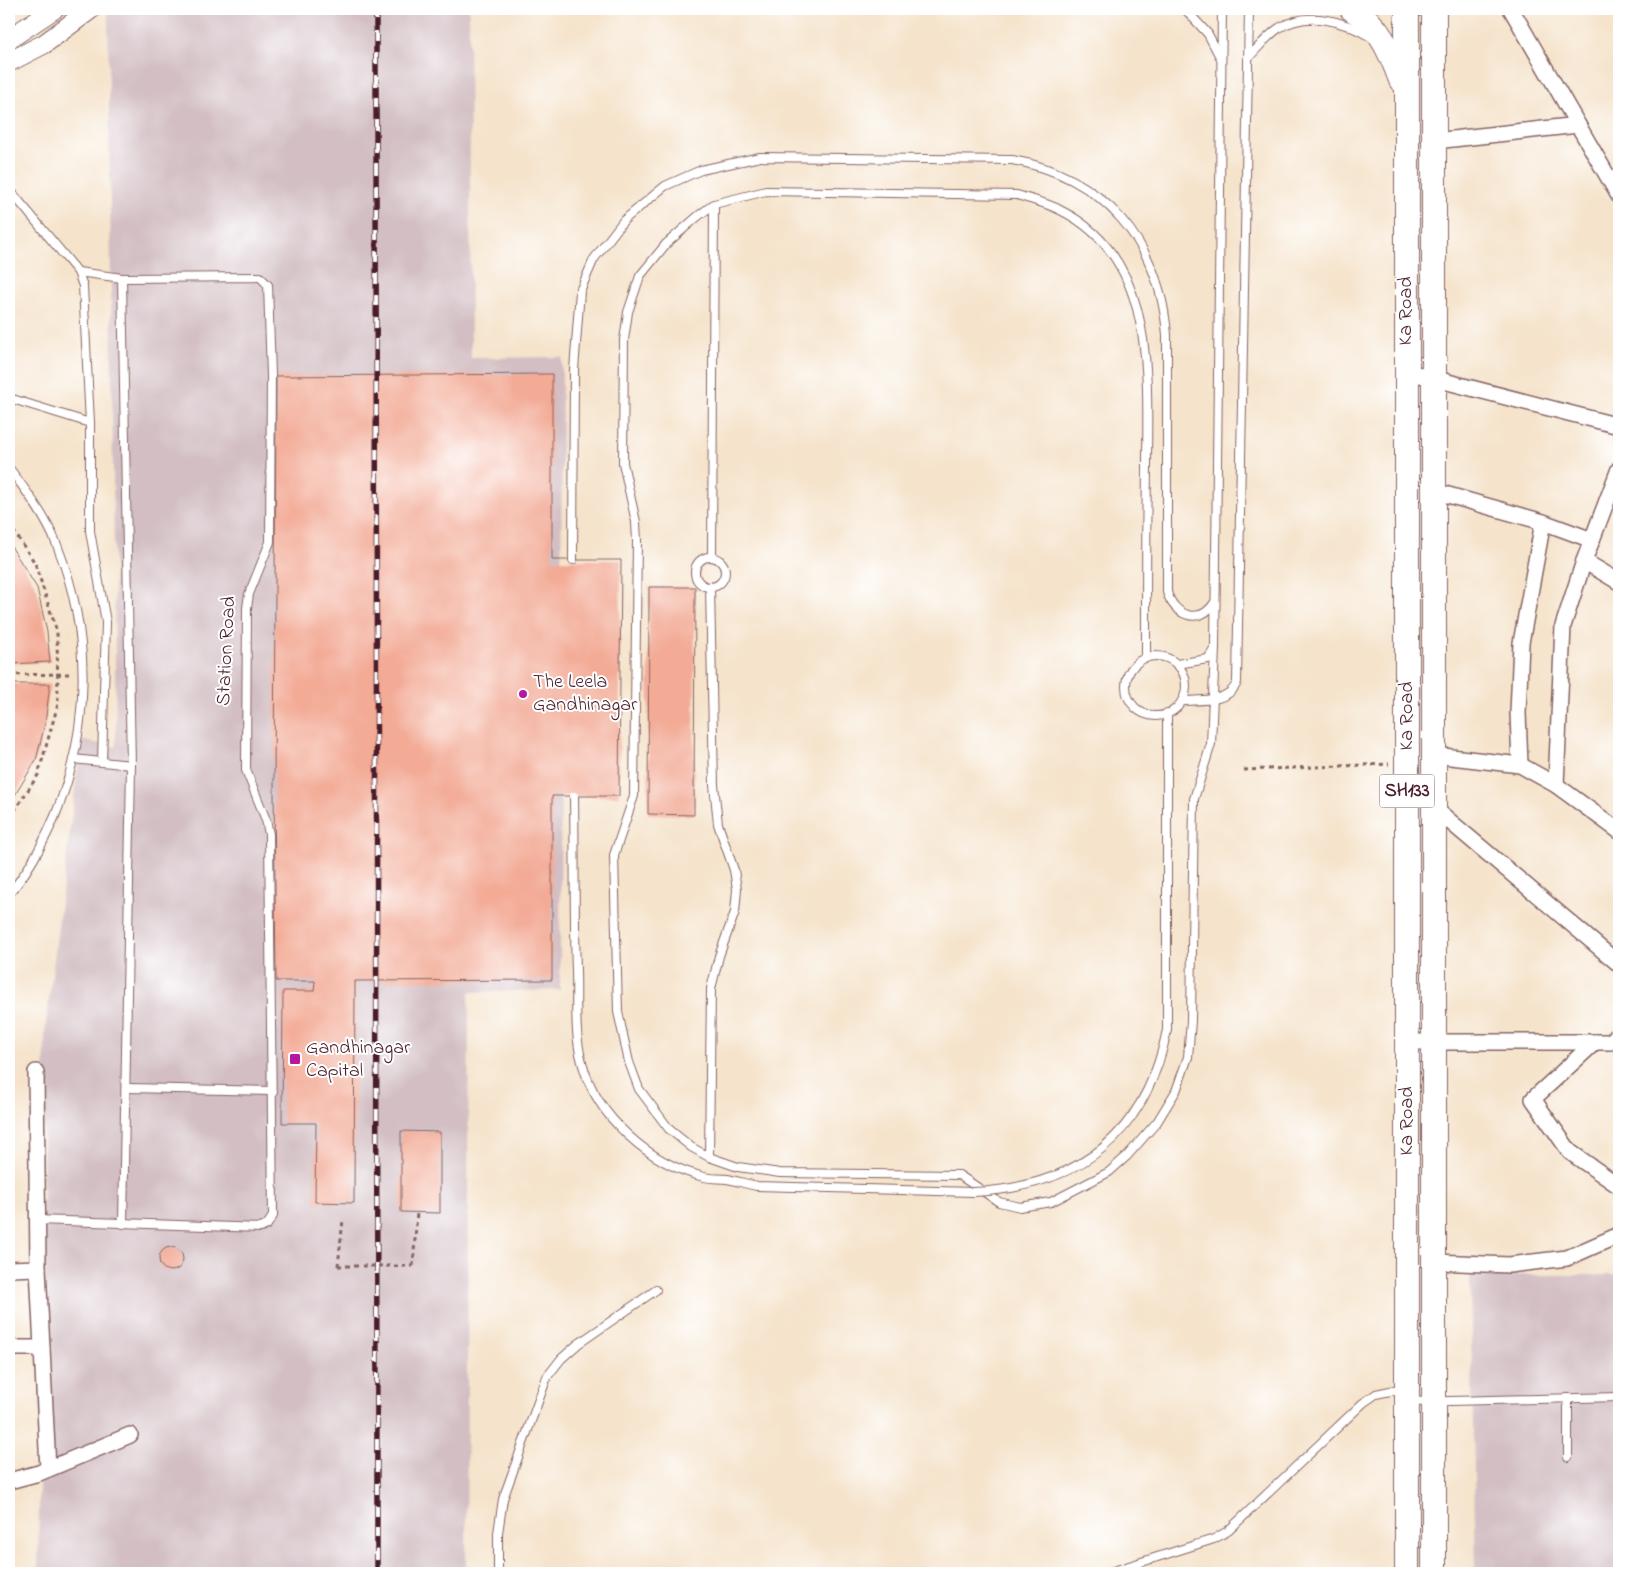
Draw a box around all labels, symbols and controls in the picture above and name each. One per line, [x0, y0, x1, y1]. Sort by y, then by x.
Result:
street label: Ka Road [1392, 277, 1421, 346]
street label: Station Road [210, 596, 244, 706]
place label: The Leela Gandhinagar [533, 668, 638, 721]
street label: Ka Road [1393, 682, 1422, 751]
marker: The Leela Gandhinagar [517, 688, 529, 700]
road number: SH133 [1380, 774, 1434, 808]
place label: Gandhinagar Capital [306, 1034, 411, 1086]
marker: Gandhinagar Capital [288, 1052, 302, 1066]
street label: Ka Road [1393, 1087, 1422, 1156]

